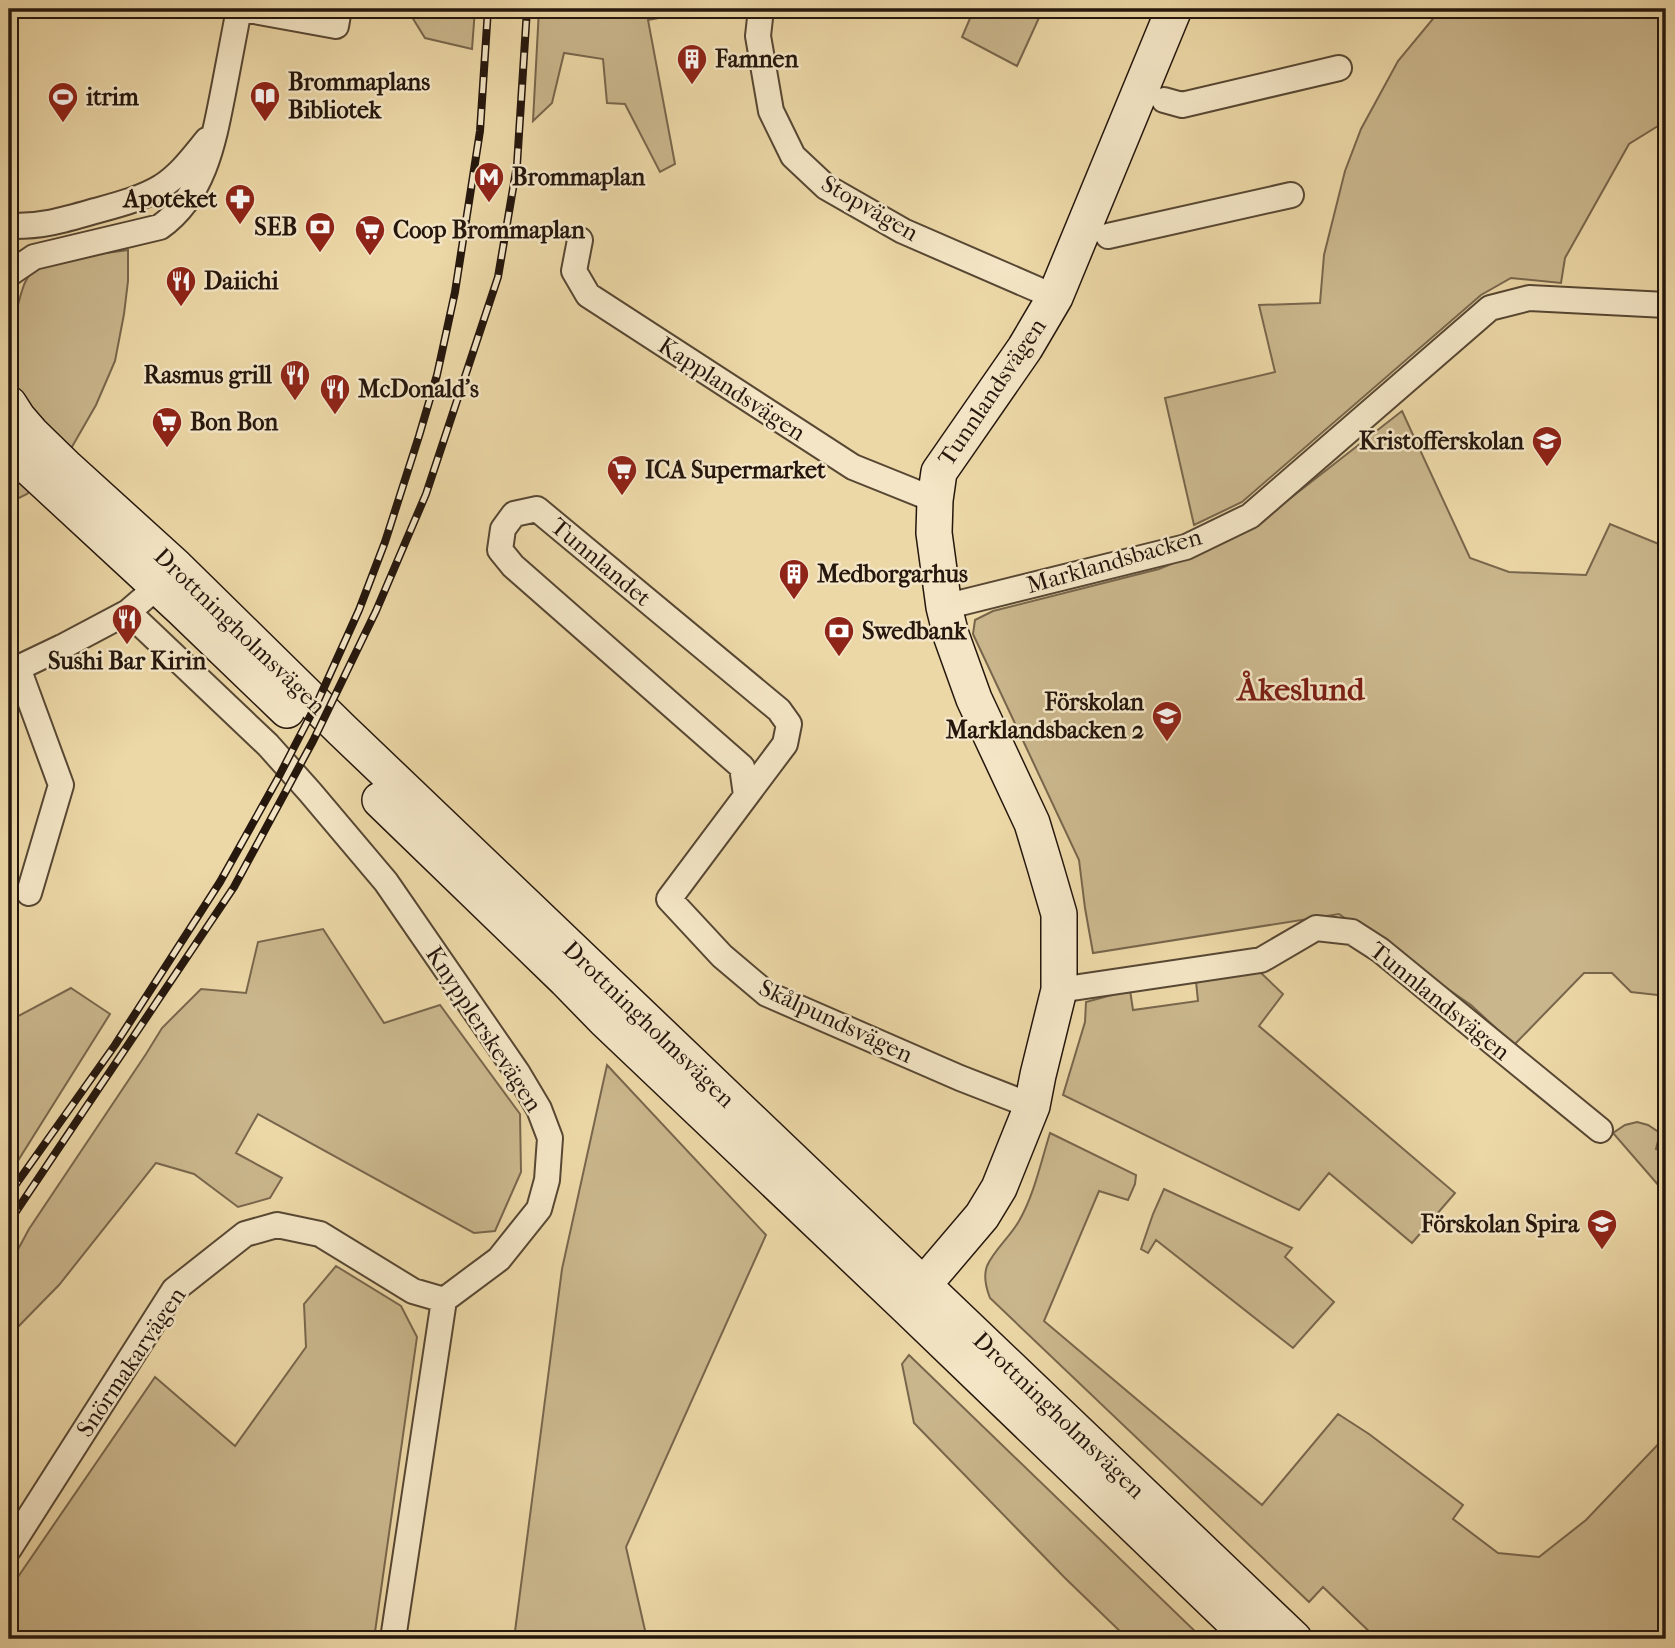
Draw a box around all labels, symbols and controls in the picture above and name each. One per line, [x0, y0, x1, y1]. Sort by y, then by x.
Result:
building icon: Famnen [675, 42, 709, 86]
place label: Famnen [714, 45, 799, 73]
place label: Brommaplans Bibliotek [288, 68, 430, 124]
library icon: Brommaplans Bibliotek [248, 79, 282, 123]
sports icon: itrim [46, 80, 80, 124]
place label: itrim [85, 83, 140, 111]
metro station icon: Brommaplan [472, 160, 506, 204]
place label: Brommaplan [512, 163, 646, 191]
street label: Stopvägen [817, 169, 923, 247]
pharmacy icon: Apoteket [223, 182, 257, 226]
place label: Apoteket [122, 185, 217, 213]
bank icon: SEB [303, 210, 337, 254]
place label: SEB [254, 213, 297, 241]
supermarket icon: Coop Brommaplan [353, 213, 387, 257]
place label: Coop Brommaplan [393, 216, 586, 244]
restaurant icon: Daiichi [164, 264, 198, 308]
place label: Daiichi [204, 267, 279, 295]
street label: Tunnlandsvägen [932, 313, 1052, 471]
street label: Kapplandsvägen [653, 331, 811, 447]
restaurant icon: Rasmus grill [278, 358, 312, 402]
place label: Rasmus grill [143, 361, 272, 389]
restaurant icon: McDonald's [318, 372, 352, 416]
place label: McDonald's [358, 375, 479, 403]
supermarket icon: Bon Bon [150, 405, 184, 449]
place label: Bon Bon [190, 408, 279, 436]
school or university icon: Kristofferskolan [1530, 424, 1564, 468]
place label: Kristofferskolan [1359, 427, 1525, 455]
supermarket icon: ICA Supermarket [605, 453, 639, 497]
place label: ICA Supermarket [645, 456, 826, 484]
street label: Tunnlandet [545, 512, 657, 612]
street label: Marklandsbacken [1023, 523, 1205, 599]
street label: Drottningholmsvägen [148, 542, 332, 720]
building icon: Medborgarhus [777, 557, 811, 601]
place label: Medborgarhus [817, 560, 968, 588]
restaurant icon: Sushi Bar Kirin [110, 602, 144, 646]
bank icon: Swedbank [822, 614, 856, 658]
place label: Swedbank [862, 617, 967, 645]
place label: Sushi Bar Kirin [48, 647, 207, 675]
district label: Åkeslund [1236, 670, 1366, 708]
place label: Förskolan Marklandsbacken 2 [946, 688, 1145, 744]
school or university icon: Förskolan Marklandsbacken 2 [1150, 699, 1184, 743]
street label: Drottningholmsvägen [557, 935, 741, 1113]
street label: Tunnlandsvägen [1364, 936, 1516, 1066]
street label: Knypplerskevägen [420, 941, 548, 1117]
street label: Skålpundsvägen [755, 973, 917, 1069]
school or university icon: Förskolan Spira [1585, 1207, 1619, 1251]
place label: Förskolan Spira [1420, 1210, 1580, 1238]
street label: Snörmakarvägen [71, 1282, 191, 1442]
street label: Drottningholmsvägen [967, 1326, 1151, 1504]

